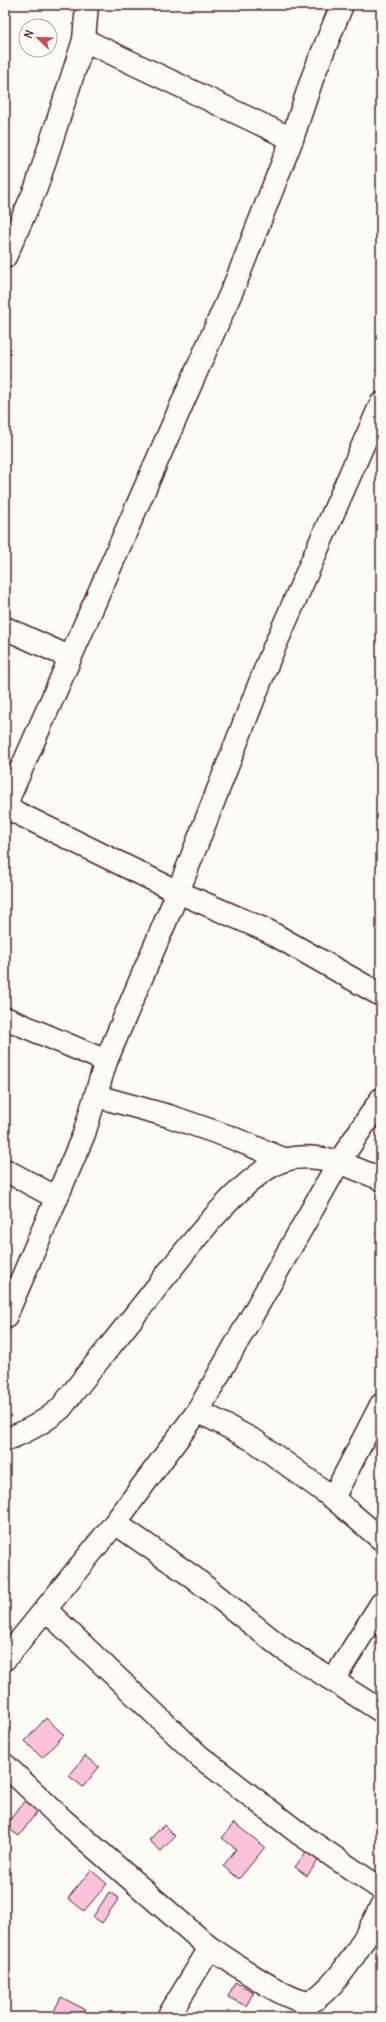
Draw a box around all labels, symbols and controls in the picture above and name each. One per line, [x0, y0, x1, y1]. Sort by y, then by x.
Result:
north arrow [18, 18, 58, 58]
text: N [21, 28, 37, 40]

